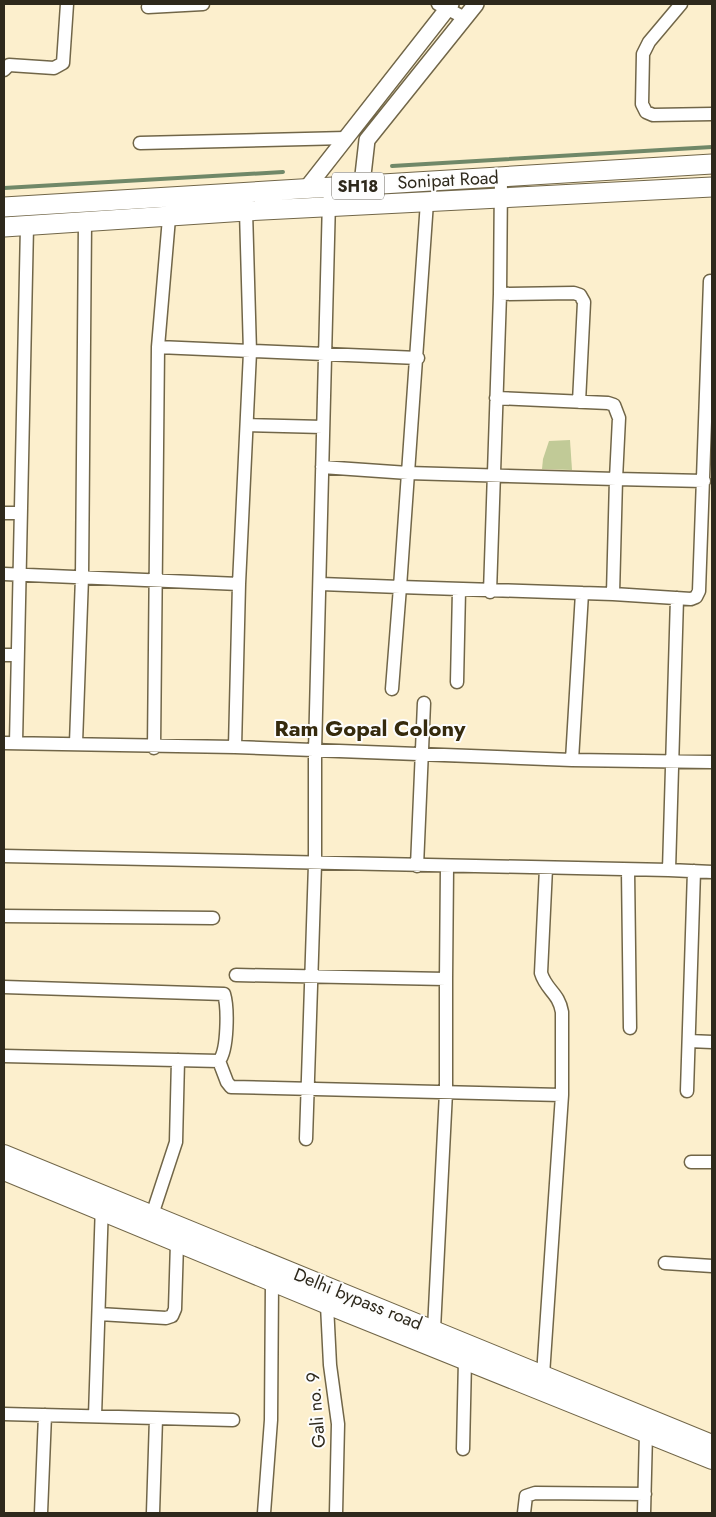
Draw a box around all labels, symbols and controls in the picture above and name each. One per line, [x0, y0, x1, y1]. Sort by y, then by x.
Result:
street label: Sonipat Road [397, 164, 499, 196]
road number: SH18 [332, 172, 384, 200]
district label: Ram Gopal Colony [275, 712, 466, 744]
street label: Delhi bypass road [290, 1261, 426, 1337]
street label: Gali no. 9 [300, 1371, 332, 1449]

